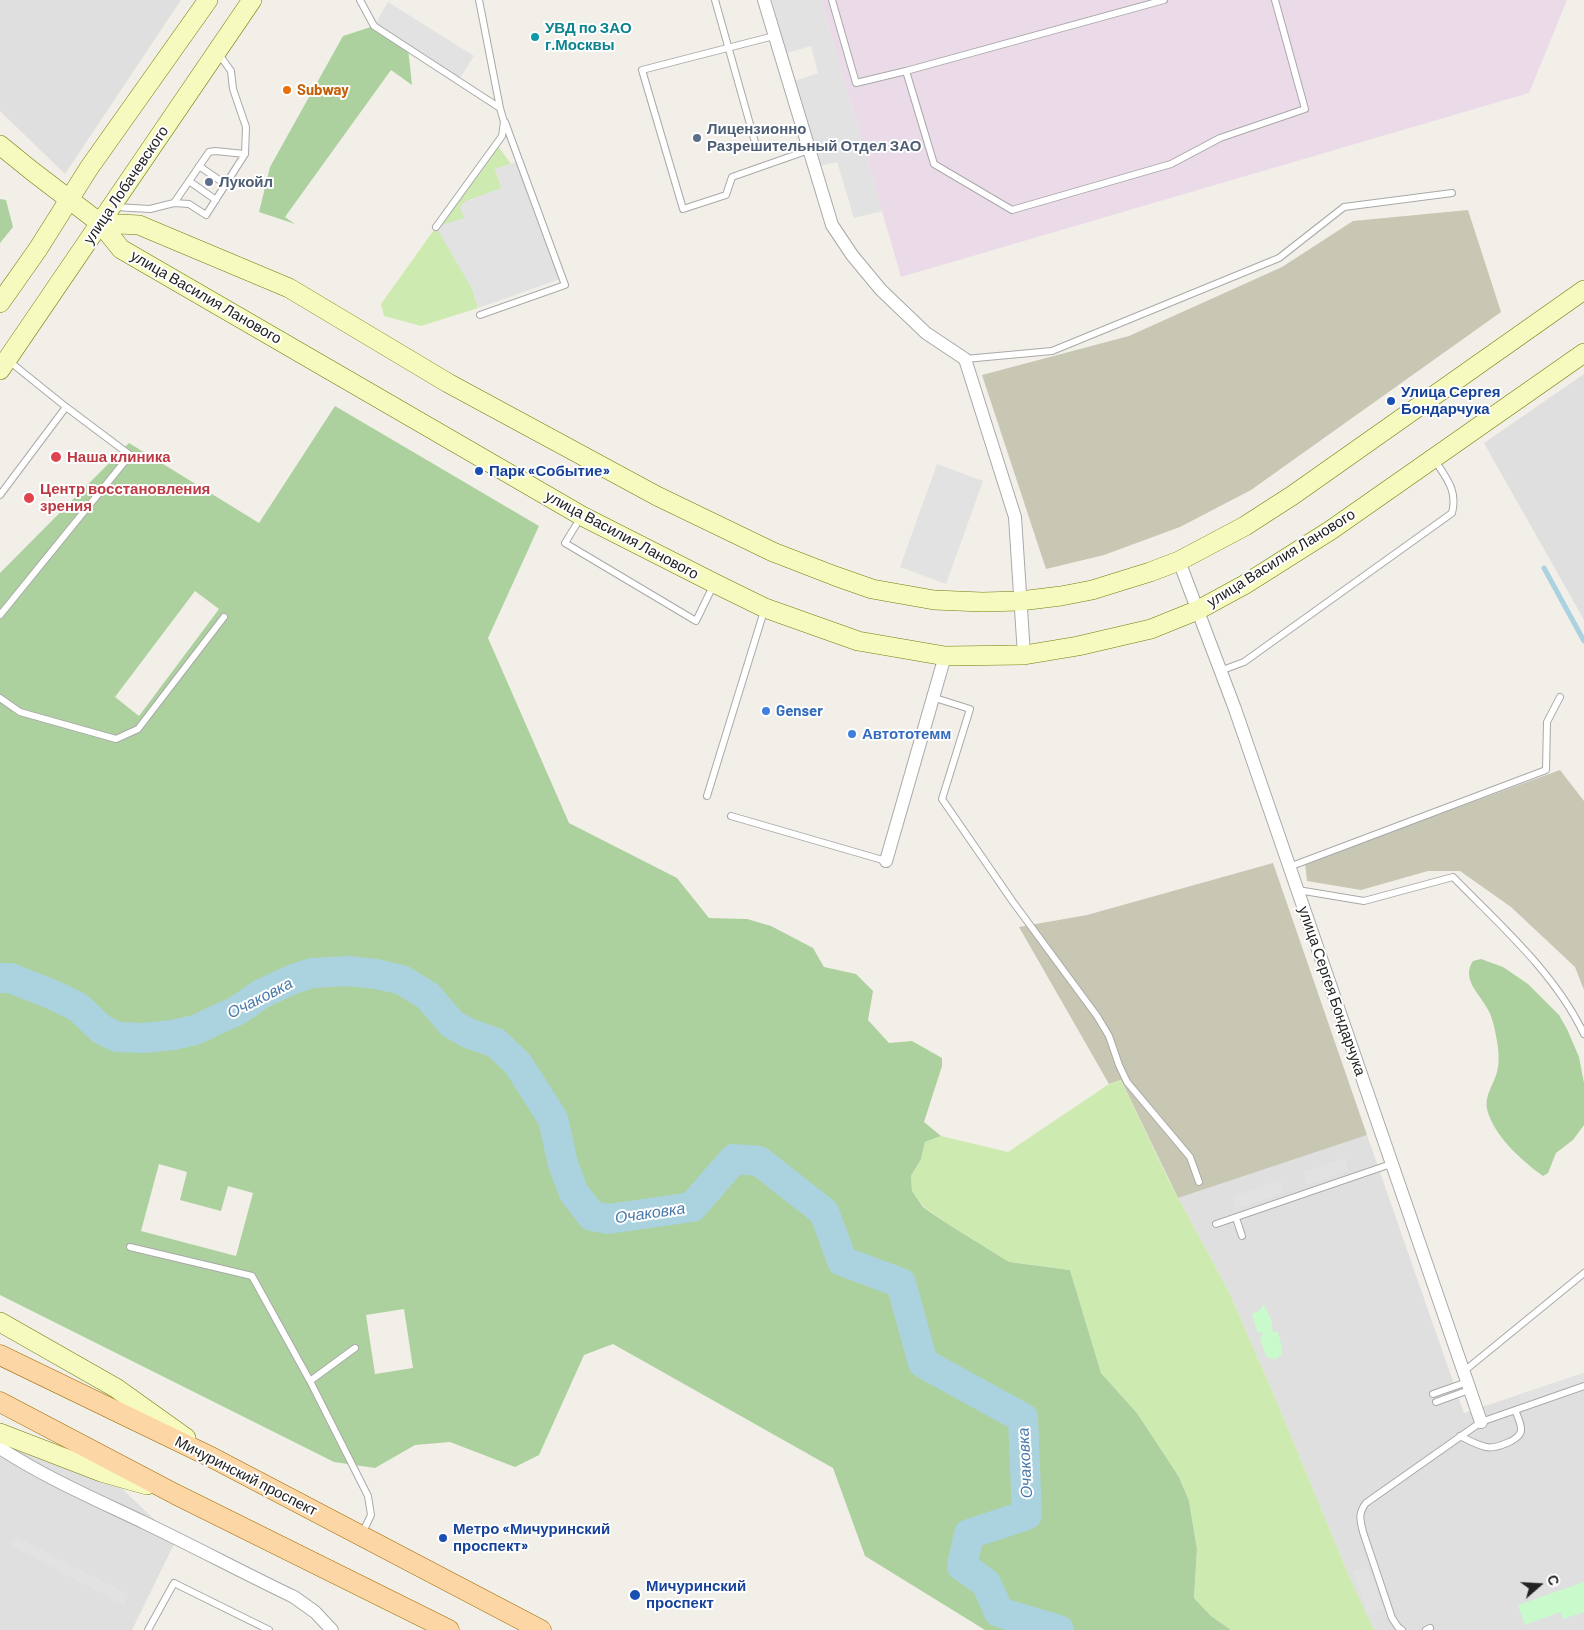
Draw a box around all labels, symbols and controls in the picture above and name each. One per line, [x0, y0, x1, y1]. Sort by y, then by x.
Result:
place label: УВД по ЗАО г.Москвы [545, 19, 632, 54]
marker: УВД по ЗАО г.Москвы [529, 31, 541, 43]
place label: Subway [297, 81, 349, 99]
marker: Subway [281, 84, 293, 96]
place label: Лицензионно Разрешительный Отдел ЗАО [707, 120, 921, 155]
street label: улица Лобачевского [80, 122, 172, 248]
marker: Лицензионно Разрешительный Отдел ЗАО [691, 132, 703, 144]
place label: Лукойл [219, 173, 273, 191]
marker: Лукойл [203, 176, 215, 188]
street label: улица Василия Ланового [127, 246, 285, 348]
place label: Улица Сергея Бондарчука [1401, 383, 1501, 418]
marker: Улица Сергея Бондарчука [1385, 395, 1397, 407]
place label: Наша клиника [67, 448, 171, 466]
marker: Наша клиника [49, 450, 63, 464]
place label: Парк «Событие» [489, 462, 610, 480]
marker: Парк «Событие» [473, 465, 485, 477]
place label: Центр восстановления зрения [40, 480, 210, 515]
street label: улица Василия Ланового [542, 487, 702, 583]
marker: Центр восстановления зрения [22, 491, 36, 505]
street label: улица Василия Ланового [1204, 505, 1358, 611]
place label: Genser [776, 702, 823, 720]
marker: Genser [760, 705, 772, 717]
place label: Автототемм [862, 725, 951, 743]
marker: Автототемм [846, 728, 858, 740]
street label: улица Сергея Бондарчука [1294, 904, 1370, 1078]
water label: Очаковка [224, 973, 296, 1023]
water label: Очаковка [614, 1199, 686, 1227]
water label: Очаковка [1014, 1427, 1036, 1499]
street label: Мичуринский проспект [172, 1432, 320, 1520]
place label: Метро «Мичуринский проспект» [453, 1520, 610, 1555]
marker: Метро «Мичуринский проспект» [437, 1532, 449, 1544]
north arrow [1514, 1560, 1564, 1610]
text: С [1544, 1572, 1563, 1588]
place label: Мичуринский проспект [646, 1577, 746, 1612]
marker: Мичуринский проспект [628, 1588, 642, 1602]

